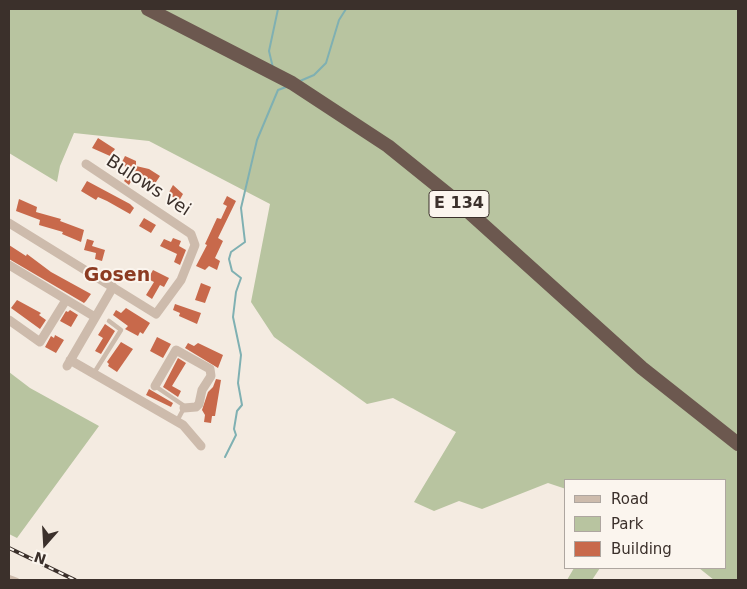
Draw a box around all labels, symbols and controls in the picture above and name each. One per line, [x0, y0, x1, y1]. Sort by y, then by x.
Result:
street label: Bulows vei [102, 151, 194, 221]
road number: E 134 [429, 190, 489, 218]
district label: Gosen [84, 265, 150, 287]
legend [564, 479, 727, 569]
text: Road [611, 490, 649, 508]
text: Park [611, 515, 643, 533]
north arrow [20, 519, 70, 569]
text: Building [611, 540, 672, 558]
text: N [32, 549, 48, 568]

